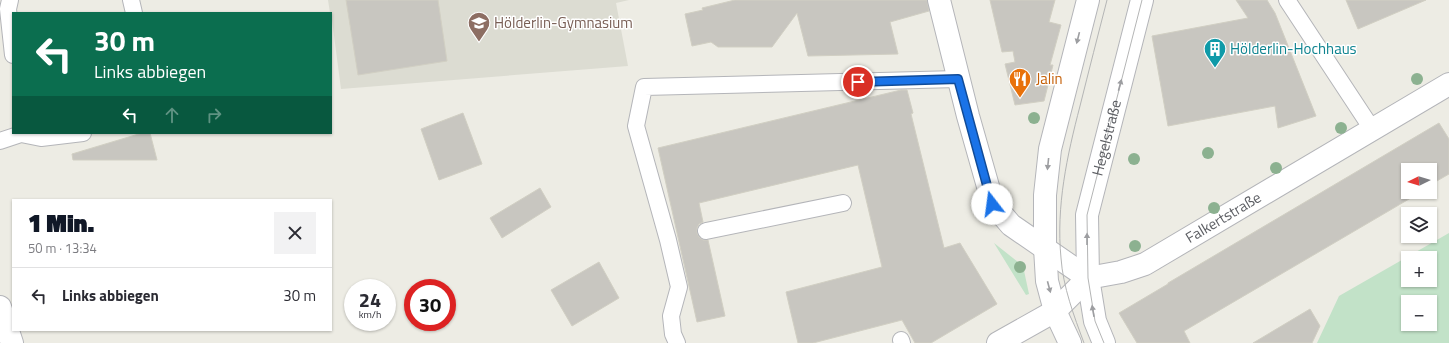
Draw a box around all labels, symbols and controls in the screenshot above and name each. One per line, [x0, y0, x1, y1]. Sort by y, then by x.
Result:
school or university icon: Hölderlin-Gymnasium [466, 10, 492, 43]
place label: Hölderlin-Gymnasium [494, 11, 633, 34]
text: 30 m [94, 19, 155, 62]
icon: left [28, 28, 80, 80]
one-way arrow [1075, 32, 1081, 44]
building icon: Hölderlin-Hochhaus [1202, 36, 1228, 69]
place label: Hölderlin-Hochhaus [1230, 37, 1357, 60]
text: Links abbiegen [94, 58, 206, 85]
pin [841, 65, 875, 99]
restaurant icon: Jalin [1007, 66, 1033, 99]
place label: Jalin [1036, 67, 1063, 90]
icon: arrive [847, 71, 869, 93]
one-way arrow [1117, 79, 1123, 91]
street label: Hegelstraße [1086, 97, 1127, 178]
icon: left [119, 104, 141, 126]
icon: ahead [161, 104, 183, 126]
icon: right [203, 104, 225, 126]
one-way arrow [1045, 158, 1052, 170]
north arrow [1401, 163, 1437, 199]
map controls [1401, 163, 1437, 331]
position arrow [971, 183, 1013, 225]
street label: Falkertstraße [1181, 186, 1265, 249]
text: 1 Min. [28, 205, 94, 241]
button: layers [1401, 207, 1437, 243]
button: close [274, 212, 316, 254]
one-way arrow [1084, 232, 1090, 245]
text: 50 m · 13:34 [28, 238, 97, 258]
button: + [1401, 251, 1437, 287]
speed limit sign: 30 [404, 279, 456, 331]
one-way arrow [1046, 281, 1052, 293]
text: Links abbiegen [62, 284, 159, 307]
text: 30 m [283, 284, 316, 307]
text: 24 [359, 284, 381, 315]
icon: left [28, 285, 50, 307]
button: − [1401, 295, 1437, 331]
one-way arrow [1090, 305, 1096, 317]
text: km/h [359, 307, 381, 322]

